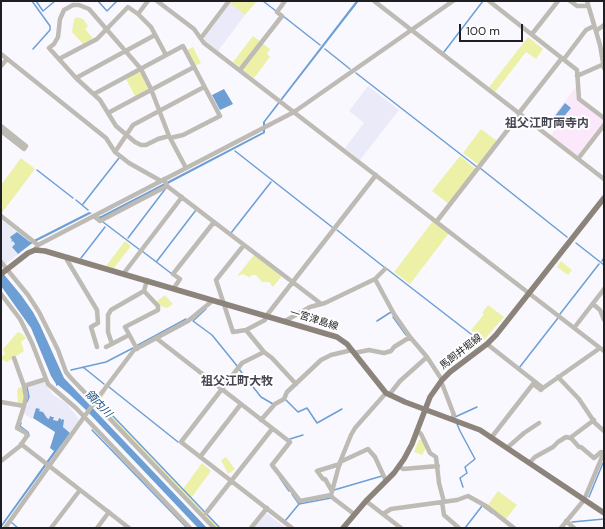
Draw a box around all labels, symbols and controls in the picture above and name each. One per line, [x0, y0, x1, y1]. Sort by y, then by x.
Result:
scale bar [461, 16, 525, 42]
text: 100 m [466, 23, 500, 39]
district label: 祖父江町両寺内 [505, 117, 589, 131]
street label: 一宮津島線 [288, 307, 340, 333]
street label: 馬飼井堀線 [438, 332, 484, 372]
district label: 祖父江町大牧 [201, 375, 273, 389]
water label: 領内川 [82, 388, 114, 420]

